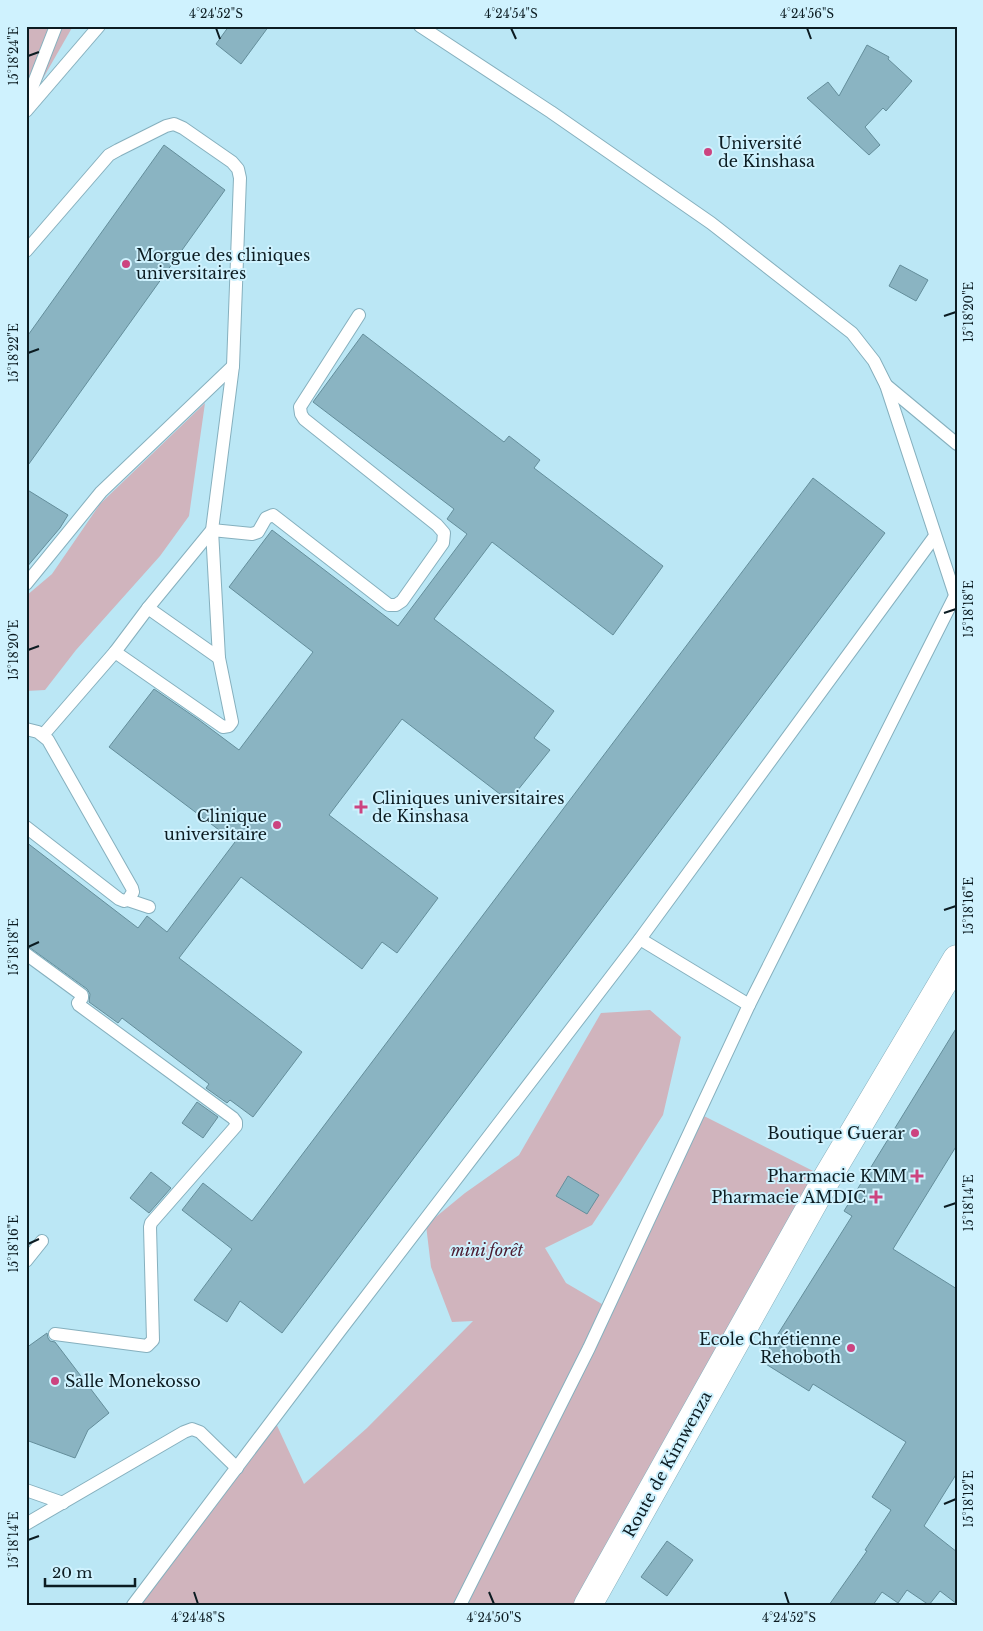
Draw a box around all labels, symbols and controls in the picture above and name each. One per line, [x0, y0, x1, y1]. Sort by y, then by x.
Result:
text: 4°24'52"S [189, 6, 243, 21]
text: 4°24'54"S [484, 6, 538, 21]
text: 4°24'56"S [780, 6, 834, 21]
text: 15°18'24"E [6, 26, 21, 85]
place label: Université de Kinshasa [718, 133, 815, 171]
marker: Université de Kinshasa [702, 146, 714, 158]
place label: Morgue des cliniques universitaires [136, 245, 310, 283]
marker: Morgue des cliniques universitaires [120, 258, 132, 270]
text: 15°18'20"E [961, 281, 976, 342]
text: 15°18'22"E [6, 323, 21, 383]
text: 15°18'18"E [961, 580, 976, 638]
text: 15°18'20"E [6, 619, 21, 680]
place label: Cliniques universitaires de Kinshasa [372, 788, 564, 826]
marker: Cliniques universitaires de Kinshasa [354, 800, 368, 814]
place label: Clinique universitaire [164, 806, 267, 844]
marker: Clinique universitaire [271, 819, 283, 831]
text: 15°18'16"E [961, 877, 976, 935]
text: 15°18'18"E [6, 918, 21, 976]
place label: Boutique Guerar [767, 1123, 905, 1143]
marker: Boutique Guerar [909, 1127, 921, 1139]
place label: Pharmacie KMM [767, 1166, 907, 1186]
marker: Pharmacie KMM [911, 1170, 923, 1182]
text: 15°18'14"E [961, 1174, 976, 1231]
place label: Pharmacie AMDIC [711, 1187, 866, 1207]
marker: Pharmacie AMDIC [870, 1191, 882, 1203]
text: 15°18'16"E [6, 1215, 21, 1273]
park label: mini forêt [451, 1240, 523, 1260]
place label: Ecole Chrétienne Rehoboth [699, 1329, 841, 1367]
marker: Ecole Chrétienne Rehoboth [845, 1342, 857, 1354]
place label: Salle Monekosso [65, 1371, 201, 1391]
marker: Salle Monekosso [49, 1375, 61, 1387]
street label: Route de Kimwenza [618, 1387, 716, 1541]
text: 15°18'12"E [961, 1470, 976, 1528]
text: 15°18'14"E [6, 1511, 21, 1568]
scale bar [45, 1556, 135, 1588]
text: 20 m [52, 1563, 92, 1582]
text: 4°24'48"S [171, 1610, 225, 1625]
text: 4°24'50"S [466, 1610, 522, 1625]
text: 4°24'52"S [762, 1610, 816, 1625]

